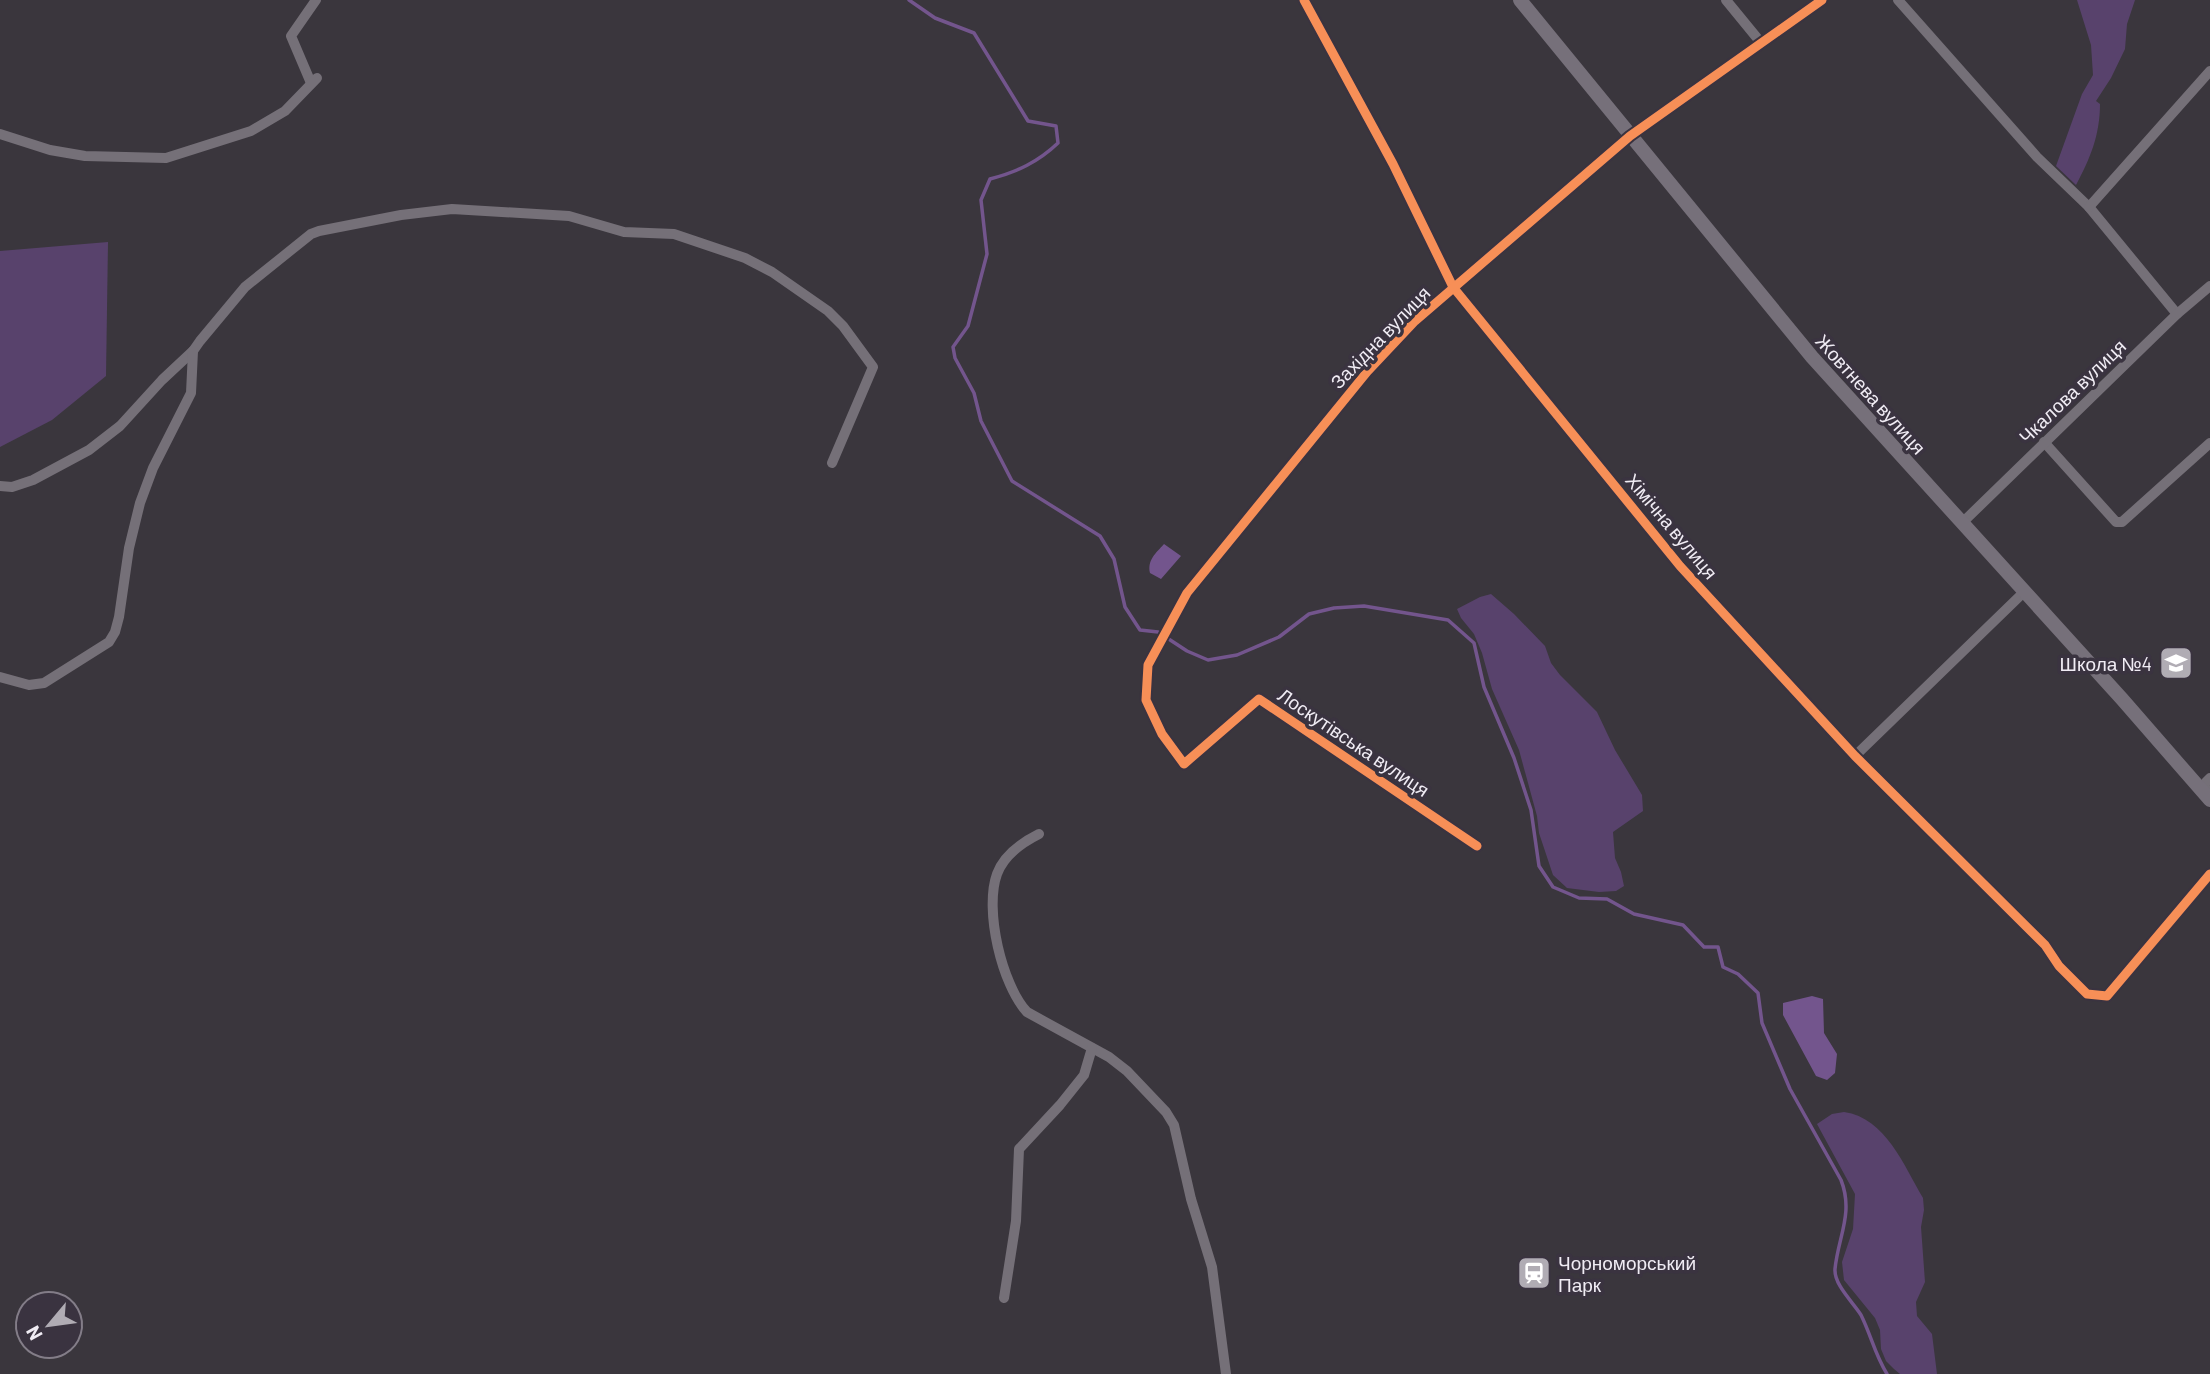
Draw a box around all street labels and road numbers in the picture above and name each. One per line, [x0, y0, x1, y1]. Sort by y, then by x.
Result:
street label: Західна вулиця [1325, 281, 1435, 393]
street label: Жовтнева вулиця [1811, 329, 1931, 459]
street label: Чкалова вулиця [2014, 334, 2130, 448]
street label: Хімічна вулиця [1621, 469, 1723, 583]
street label: Лоскутівська вулиця [1274, 683, 1434, 801]

